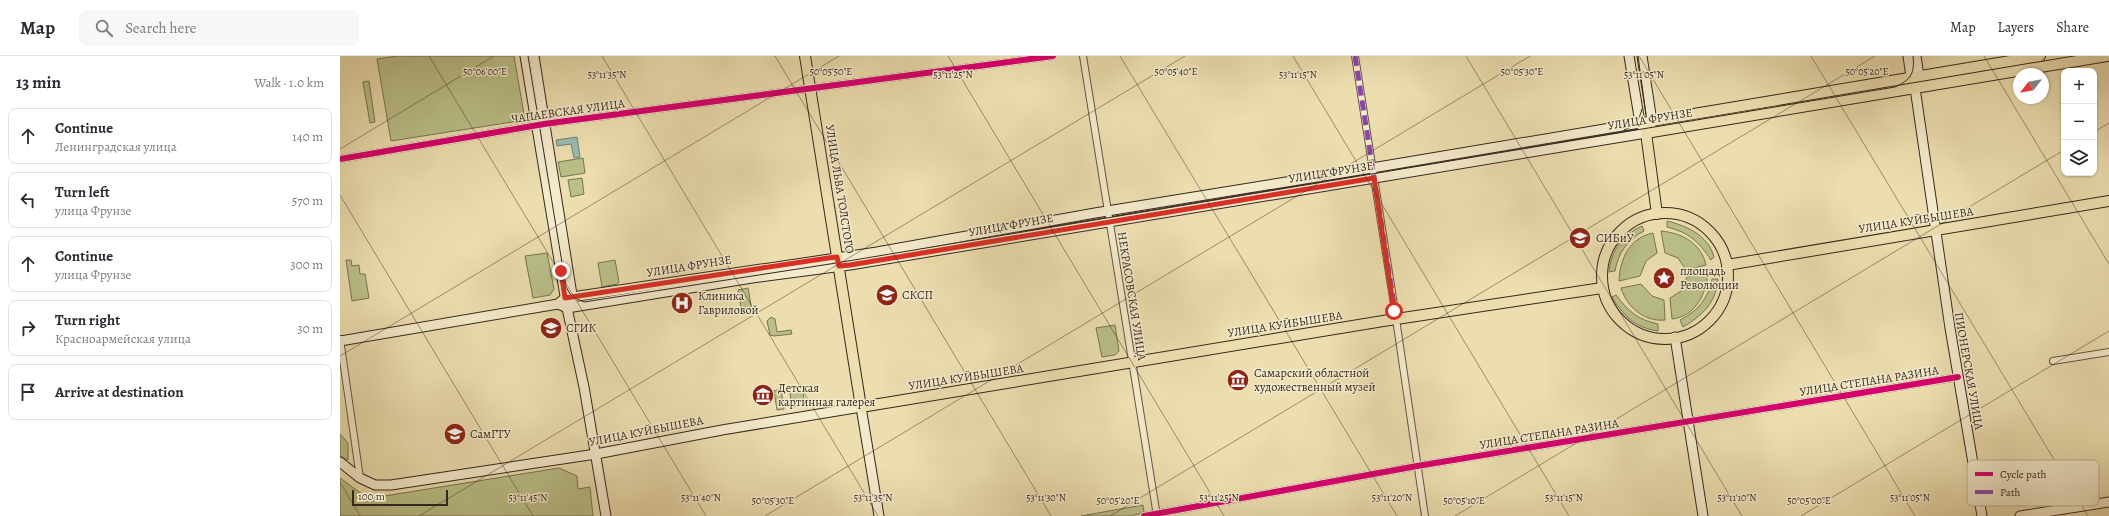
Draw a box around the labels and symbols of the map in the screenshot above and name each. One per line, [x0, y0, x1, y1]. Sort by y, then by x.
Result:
text: 50°06'00"E [463, 65, 507, 78]
text: 50°05'50"E [810, 65, 852, 78]
text: 50°05'40"E [1155, 65, 1197, 78]
text: 50°05'30"E [1501, 65, 1543, 78]
text: 50°05'20"E [1845, 65, 1889, 78]
text: 53°11'35"N [588, 68, 626, 81]
text: 53°11'25"N [933, 68, 973, 81]
text: 53°11'15"N [1279, 68, 1317, 81]
text: 53°11'05"N [1624, 68, 1664, 81]
north arrow [2013, 68, 2049, 104]
street label: ЧАПАЕВСКАЯ УЛИЦА [510, 95, 627, 127]
street label: УЛИЦА ФРУНЗЕ [1606, 104, 1694, 134]
street label: УЛИЦА ЛЬВА ТОЛСТОГО [822, 123, 858, 255]
street label: УЛИЦА ФРУНЗЕ [1287, 157, 1375, 187]
street label: УЛИЦА КУЙБЫШЕВА [1857, 203, 1976, 237]
street label: УЛИЦА ФРУНЗЕ [967, 210, 1055, 240]
school or university icon: СИБиУ [1567, 225, 1593, 251]
street label: НЕКРАСОВСКАЯ УЛИЦА [1114, 230, 1150, 363]
place label: СИБиУ [1596, 230, 1634, 246]
street label: УЛИЦА ФРУНЗЕ [645, 251, 733, 281]
route end [552, 262, 570, 280]
place label: площадь Революции [1680, 263, 1739, 293]
place icon: площадь Революции [1651, 265, 1677, 291]
school or university icon: СКСП [874, 282, 900, 308]
place label: СКСП [902, 287, 933, 303]
place label: Клиника Гавриловой [698, 288, 759, 318]
hospital icon: Клиника Гавриловой [669, 290, 695, 316]
route start [1385, 302, 1403, 320]
street label: УЛИЦА КУЙБЫШЕВА [1226, 307, 1345, 341]
street label: ПИОНЕРСКАЯ УЛИЦА [1951, 311, 1987, 432]
school or university icon: СГИК [538, 315, 564, 341]
place label: СГИК [566, 320, 596, 336]
street label: УЛИЦА КУЙБЫШЕВА [907, 360, 1026, 394]
street label: УЛИЦА СТЕПАНА РАЗИНА [1798, 362, 1941, 400]
place label: Самарский областной художественный музей [1254, 365, 1376, 395]
museum icon: Самарский областной художественный музей [1225, 367, 1251, 393]
place label: Детская картинная галерея [778, 380, 875, 410]
museum icon: Детская картинная галерея [750, 382, 776, 408]
street label: УЛИЦА КУЙБЫШЕВА [587, 412, 706, 450]
street label: УЛИЦА СТЕПАНА РАЗИНА [1478, 415, 1621, 453]
school or university icon: СамГТУ [442, 421, 468, 447]
place label: СамГТУ [470, 426, 511, 442]
legend [1967, 460, 2099, 506]
text: Cycle path [2000, 467, 2047, 482]
text: Path [2000, 485, 2021, 500]
scale bar [352, 488, 448, 507]
text: 53°11'45"N [508, 491, 548, 504]
text: 53°11'40"N [681, 491, 721, 504]
text: 53°11'35"N [854, 491, 892, 504]
text: 53°11'30"N [1026, 491, 1066, 504]
text: 53°11'25"N [1199, 491, 1239, 504]
text: 53°11'20"N [1372, 491, 1412, 504]
text: 53°11'15"N [1545, 491, 1583, 504]
text: 53°11'10"N [1718, 491, 1757, 504]
text: 53°11'05"N [1890, 491, 1930, 504]
text: 50°05'30"E [752, 494, 794, 507]
text: 50°05'20"E [1096, 494, 1140, 507]
text: 50°05'10"E [1443, 494, 1485, 507]
text: 50°05'00"E [1787, 494, 1831, 507]

